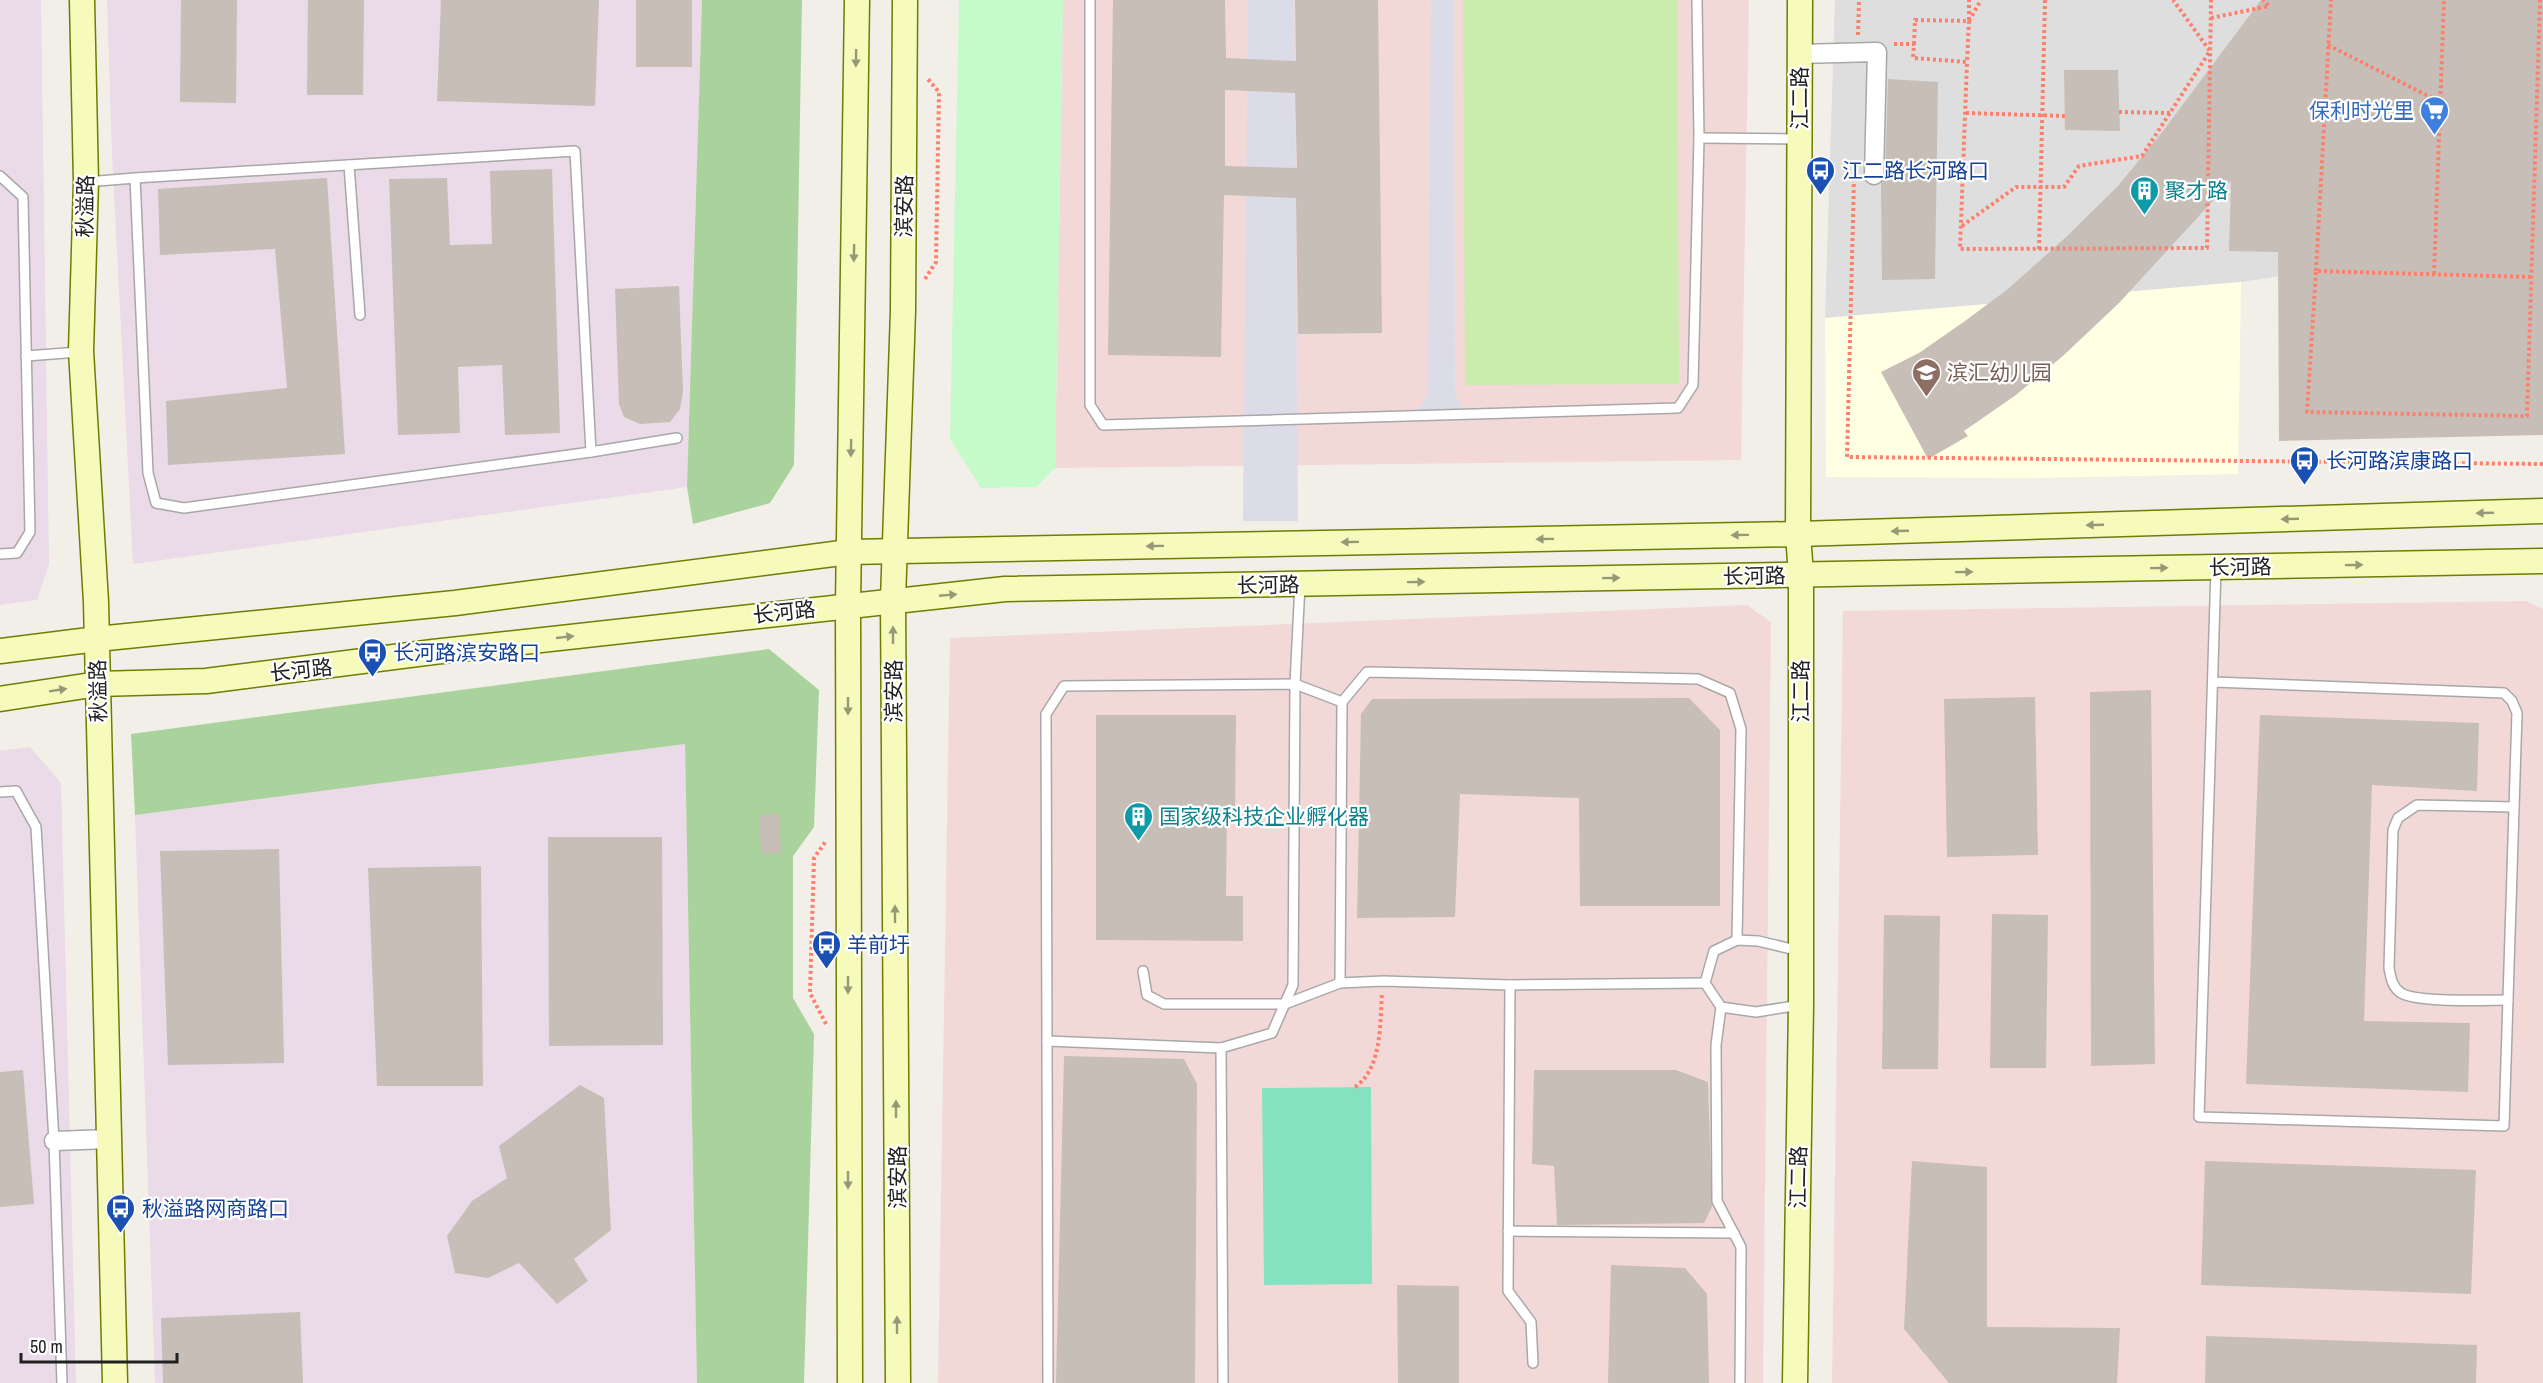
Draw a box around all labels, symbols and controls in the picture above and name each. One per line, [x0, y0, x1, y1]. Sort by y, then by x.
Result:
one-way arrow [851, 49, 861, 68]
street label: 江二路 [1785, 67, 1814, 130]
supermarket icon: 保利时光里 [2419, 94, 2451, 136]
place label: 保利时光里 [2309, 96, 2414, 125]
bus stop icon: 江二路长河路口 [1805, 154, 1837, 196]
place label: 江二路长河路口 [1842, 156, 1989, 185]
street label: 秋溢路 [70, 174, 100, 238]
street label: 滨安路 [889, 174, 919, 238]
building icon: 聚才路 [2128, 174, 2160, 216]
place label: 聚才路 [2165, 176, 2228, 205]
one-way arrow [849, 244, 858, 263]
school or university icon: 滨汇幼儿园 [1910, 356, 1942, 398]
place label: 滨汇幼儿园 [1947, 358, 2052, 387]
one-way arrow [846, 439, 856, 458]
bus stop icon: 长河路滨康路口 [2289, 444, 2321, 486]
place label: 长河路滨康路口 [2326, 446, 2473, 475]
one-way arrow [2475, 508, 2494, 518]
one-way arrow [2280, 514, 2299, 524]
one-way arrow [2085, 520, 2104, 529]
one-way arrow [1890, 526, 1909, 535]
one-way arrow [1730, 530, 1749, 540]
one-way arrow [1535, 534, 1554, 544]
one-way arrow [1340, 538, 1359, 547]
one-way arrow [1145, 541, 1164, 551]
street label: 长河路 [2208, 552, 2272, 582]
one-way arrow [2345, 560, 2364, 570]
street label: 长河路 [1722, 561, 1786, 591]
one-way arrow [2150, 564, 2169, 573]
one-way arrow [1955, 567, 1974, 577]
street label: 长河路 [1236, 570, 1300, 600]
one-way arrow [1602, 574, 1621, 583]
one-way arrow [1407, 577, 1426, 587]
one-way arrow [939, 590, 958, 600]
street label: 长河路 [751, 594, 817, 630]
one-way arrow [888, 625, 898, 644]
one-way arrow [555, 632, 574, 642]
bus stop icon: 长河路滨安路口 [356, 636, 388, 678]
place label: 长河路滨安路口 [393, 638, 540, 667]
street label: 长河路 [268, 652, 334, 688]
street label: 秋溢路 [83, 659, 113, 723]
street label: 滨安路 [879, 660, 908, 723]
street label: 江二路 [1786, 660, 1815, 723]
one-way arrow [48, 686, 67, 695]
one-way arrow [843, 696, 853, 715]
building icon: 国家级科技企业孵化器 [1122, 800, 1154, 842]
place label: 国家级科技企业孵化器 [1159, 802, 1369, 831]
one-way arrow [890, 904, 900, 923]
bus stop icon: 羊前圩 [810, 928, 842, 970]
place label: 羊前圩 [847, 930, 910, 959]
one-way arrow [843, 975, 853, 994]
one-way arrow [891, 1099, 901, 1118]
street label: 江二路 [1783, 1145, 1813, 1209]
street label: 滨安路 [883, 1146, 912, 1209]
one-way arrow [843, 1170, 853, 1189]
bus stop icon: 秋溢路网商路口 [105, 1192, 137, 1234]
place label: 秋溢路网商路口 [142, 1194, 289, 1223]
one-way arrow [892, 1315, 902, 1334]
scale bar [21, 1326, 177, 1364]
text: 50 m [30, 1334, 63, 1359]

